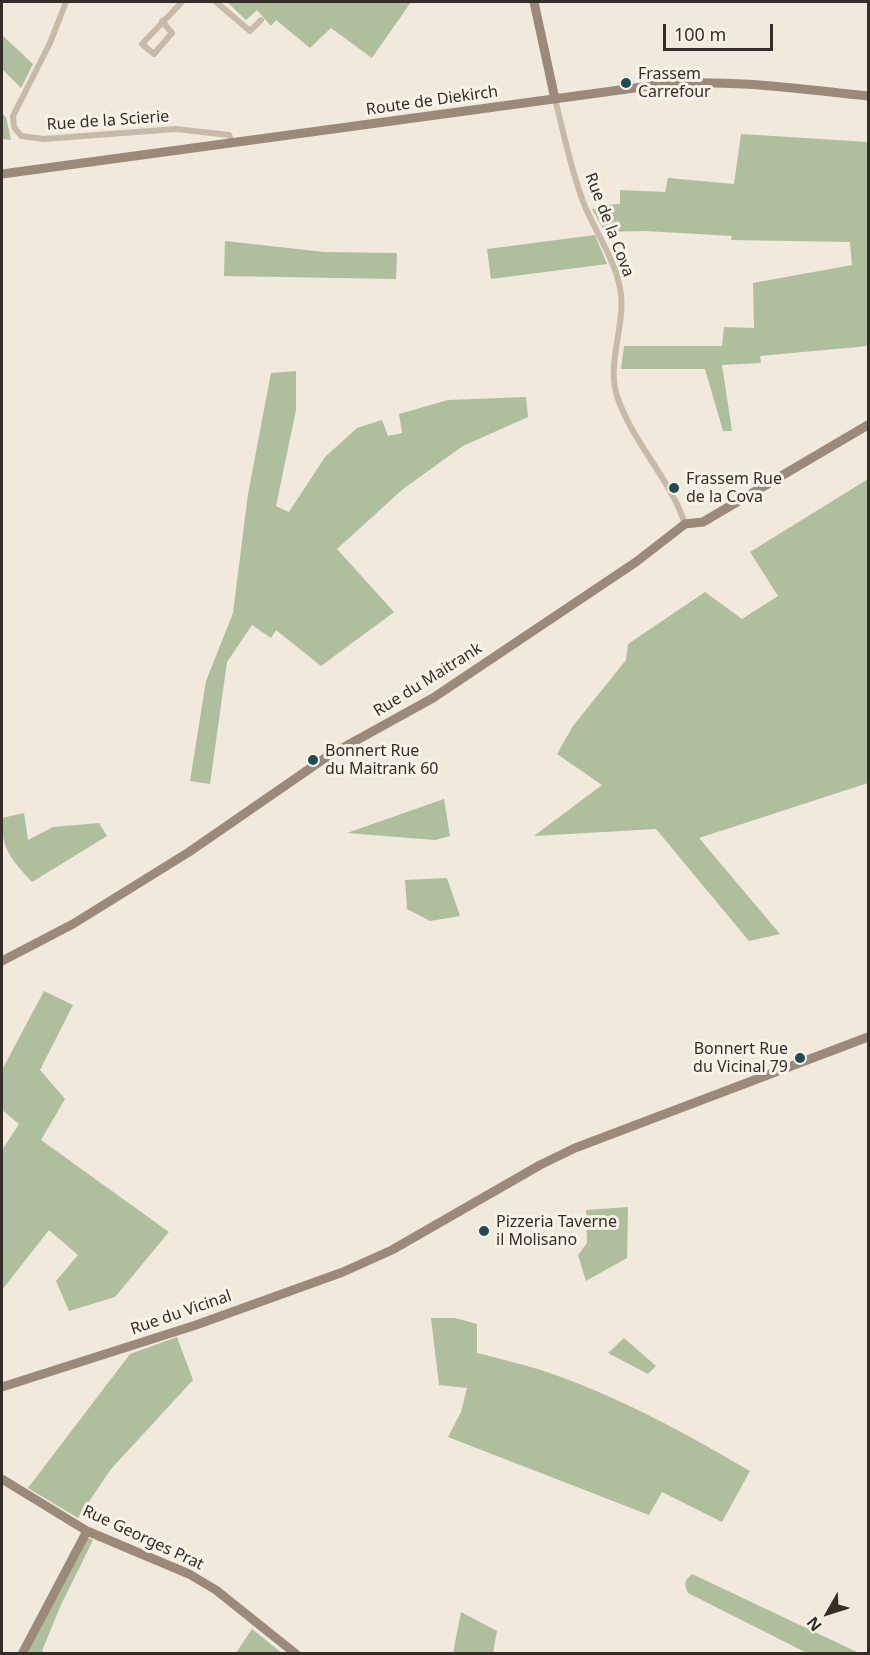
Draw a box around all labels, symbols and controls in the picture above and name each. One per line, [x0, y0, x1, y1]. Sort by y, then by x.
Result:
scale bar [666, 12, 776, 50]
text: 100 m [674, 22, 726, 46]
place label: Frassem Carrefour [638, 64, 711, 102]
marker: Frassem Carrefour [619, 76, 633, 90]
street label: Route de Diekirch [365, 82, 499, 120]
street label: Rue de la Scierie [46, 107, 170, 135]
street label: Rue de la Cova [580, 170, 638, 280]
place label: Frassem Rue de la Cova [686, 469, 782, 507]
marker: Frassem Rue de la Cova [667, 481, 681, 495]
street label: Rue du Maitrank [370, 639, 486, 721]
place label: Bonnert Rue du Maitrank 60 [325, 741, 438, 779]
marker: Bonnert Rue du Maitrank 60 [306, 753, 320, 767]
place label: Bonnert Rue du Vicinal 79 [693, 1039, 788, 1077]
marker: Bonnert Rue du Vicinal 79 [793, 1051, 807, 1065]
place label: Pizzeria Taverne il Molisano [496, 1212, 617, 1250]
marker: Pizzeria Taverne il Molisano [477, 1224, 491, 1238]
street label: Rue du Vicinal [128, 1287, 234, 1339]
street label: Rue Georges Prat [79, 1502, 207, 1574]
north arrow [798, 1583, 858, 1643]
text: N [801, 1612, 827, 1636]

